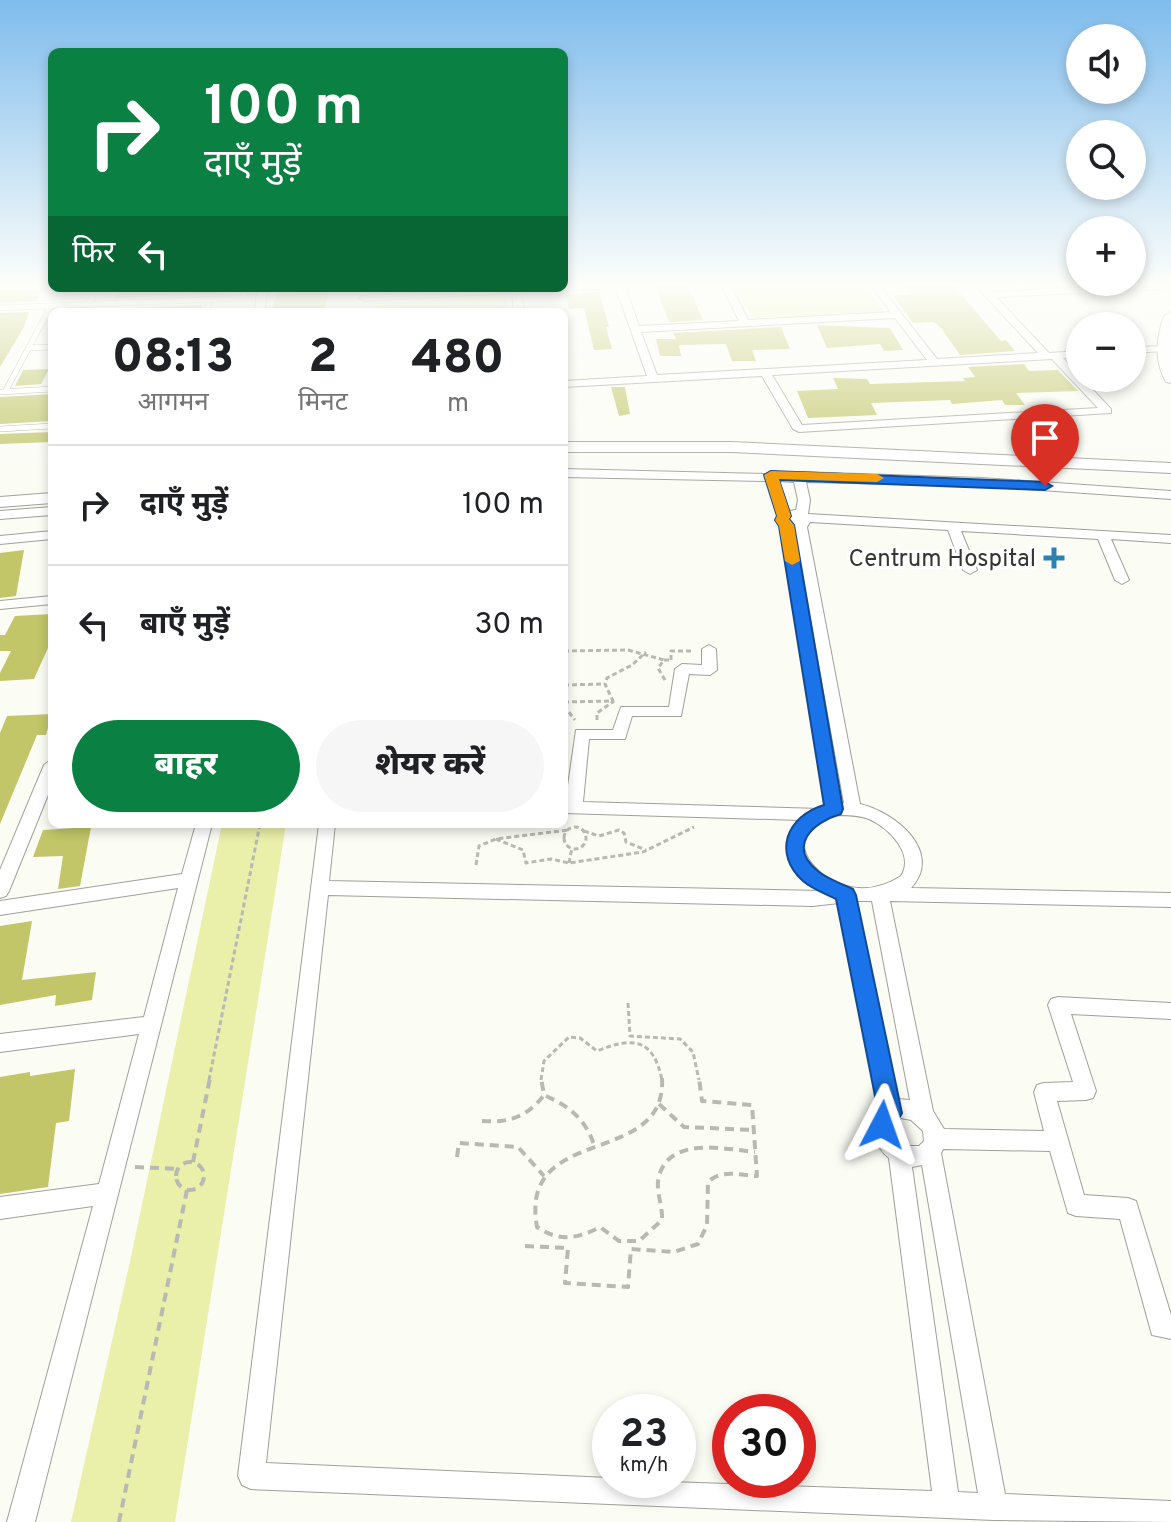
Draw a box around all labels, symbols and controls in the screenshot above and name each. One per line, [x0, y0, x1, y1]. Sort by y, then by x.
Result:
map controls [1066, 24, 1146, 392]
button: sound [1066, 24, 1146, 104]
text: 100 m [204, 74, 363, 144]
icon: right [72, 80, 176, 184]
button: search [1066, 120, 1146, 200]
text: दाएँ मुड़ें [204, 143, 302, 189]
button: + [1066, 216, 1146, 296]
icon: left [131, 232, 175, 276]
text: फिर [72, 236, 115, 273]
button: − [1066, 312, 1146, 392]
text: 08:13 [112, 329, 234, 389]
text: 2 [308, 329, 338, 389]
text: 480 [412, 330, 504, 390]
text: आगमन [137, 387, 209, 420]
text: मिनट [298, 387, 348, 420]
text: m [447, 388, 469, 421]
pin [1011, 404, 1079, 486]
icon: arrive [1023, 416, 1067, 460]
icon: right [72, 483, 116, 527]
text: दाएँ मुड़ें [140, 487, 228, 524]
text: 100 m [462, 487, 544, 524]
place label: Centrum Hospital [849, 545, 1036, 575]
marker: Centrum Hospital [1043, 547, 1065, 569]
icon: left [72, 603, 116, 647]
text: बाएँ मुड़ें [140, 607, 230, 644]
text: 30 m [475, 607, 544, 644]
button: बाहर [72, 720, 300, 812]
button: शेयर करें [316, 720, 544, 812]
position arrow [840, 1083, 924, 1167]
speed limit sign: 30 [712, 1394, 816, 1498]
text: 23 [620, 1411, 668, 1461]
text: km/h [620, 1453, 668, 1479]

